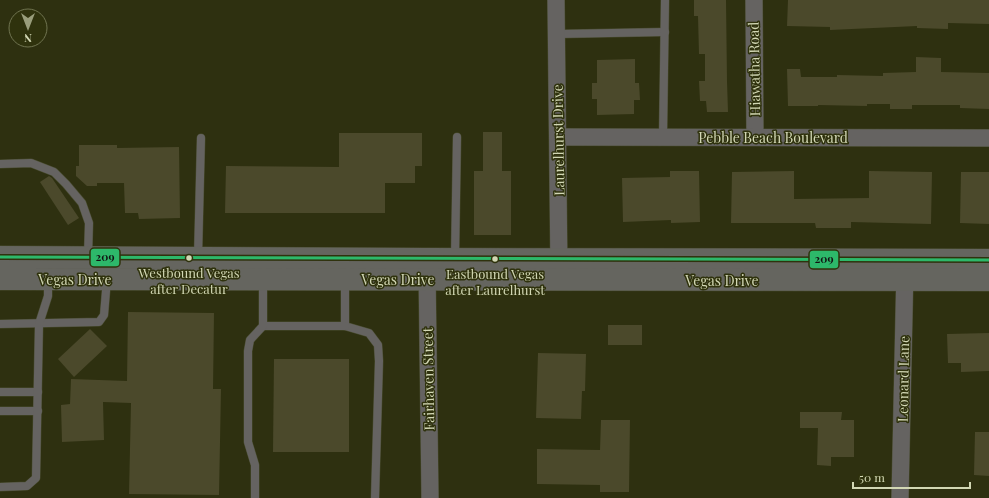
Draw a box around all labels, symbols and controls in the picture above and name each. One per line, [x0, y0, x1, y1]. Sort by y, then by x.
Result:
north arrow [8, 8, 48, 48]
street label: Hiawatha Road [744, 22, 764, 116]
text: N [24, 31, 32, 46]
street label: Laurelhurst Drive [548, 84, 568, 196]
street label: Pebble Beach Boulevard [698, 128, 848, 147]
line badge: 209 [90, 248, 120, 267]
text: 209 [96, 249, 114, 264]
line badge: 209 [809, 250, 839, 269]
text: 209 [815, 251, 833, 266]
marker: Westbound Vegas after Decatur [184, 253, 194, 263]
marker: Eastbound Vegas after Laurelhurst [490, 254, 500, 264]
place label: Westbound Vegas after Decatur [138, 264, 240, 297]
place label: Eastbound Vegas after Laurelhurst [445, 265, 545, 298]
street label: Vegas Drive [37, 270, 112, 289]
street label: Vegas Drive [360, 270, 435, 289]
street label: Vegas Drive [684, 271, 759, 290]
street label: Fairhaven Street [418, 326, 438, 431]
street label: Leonard Lane [893, 336, 913, 422]
scale bar [853, 464, 970, 490]
text: 50 m [859, 469, 885, 485]

